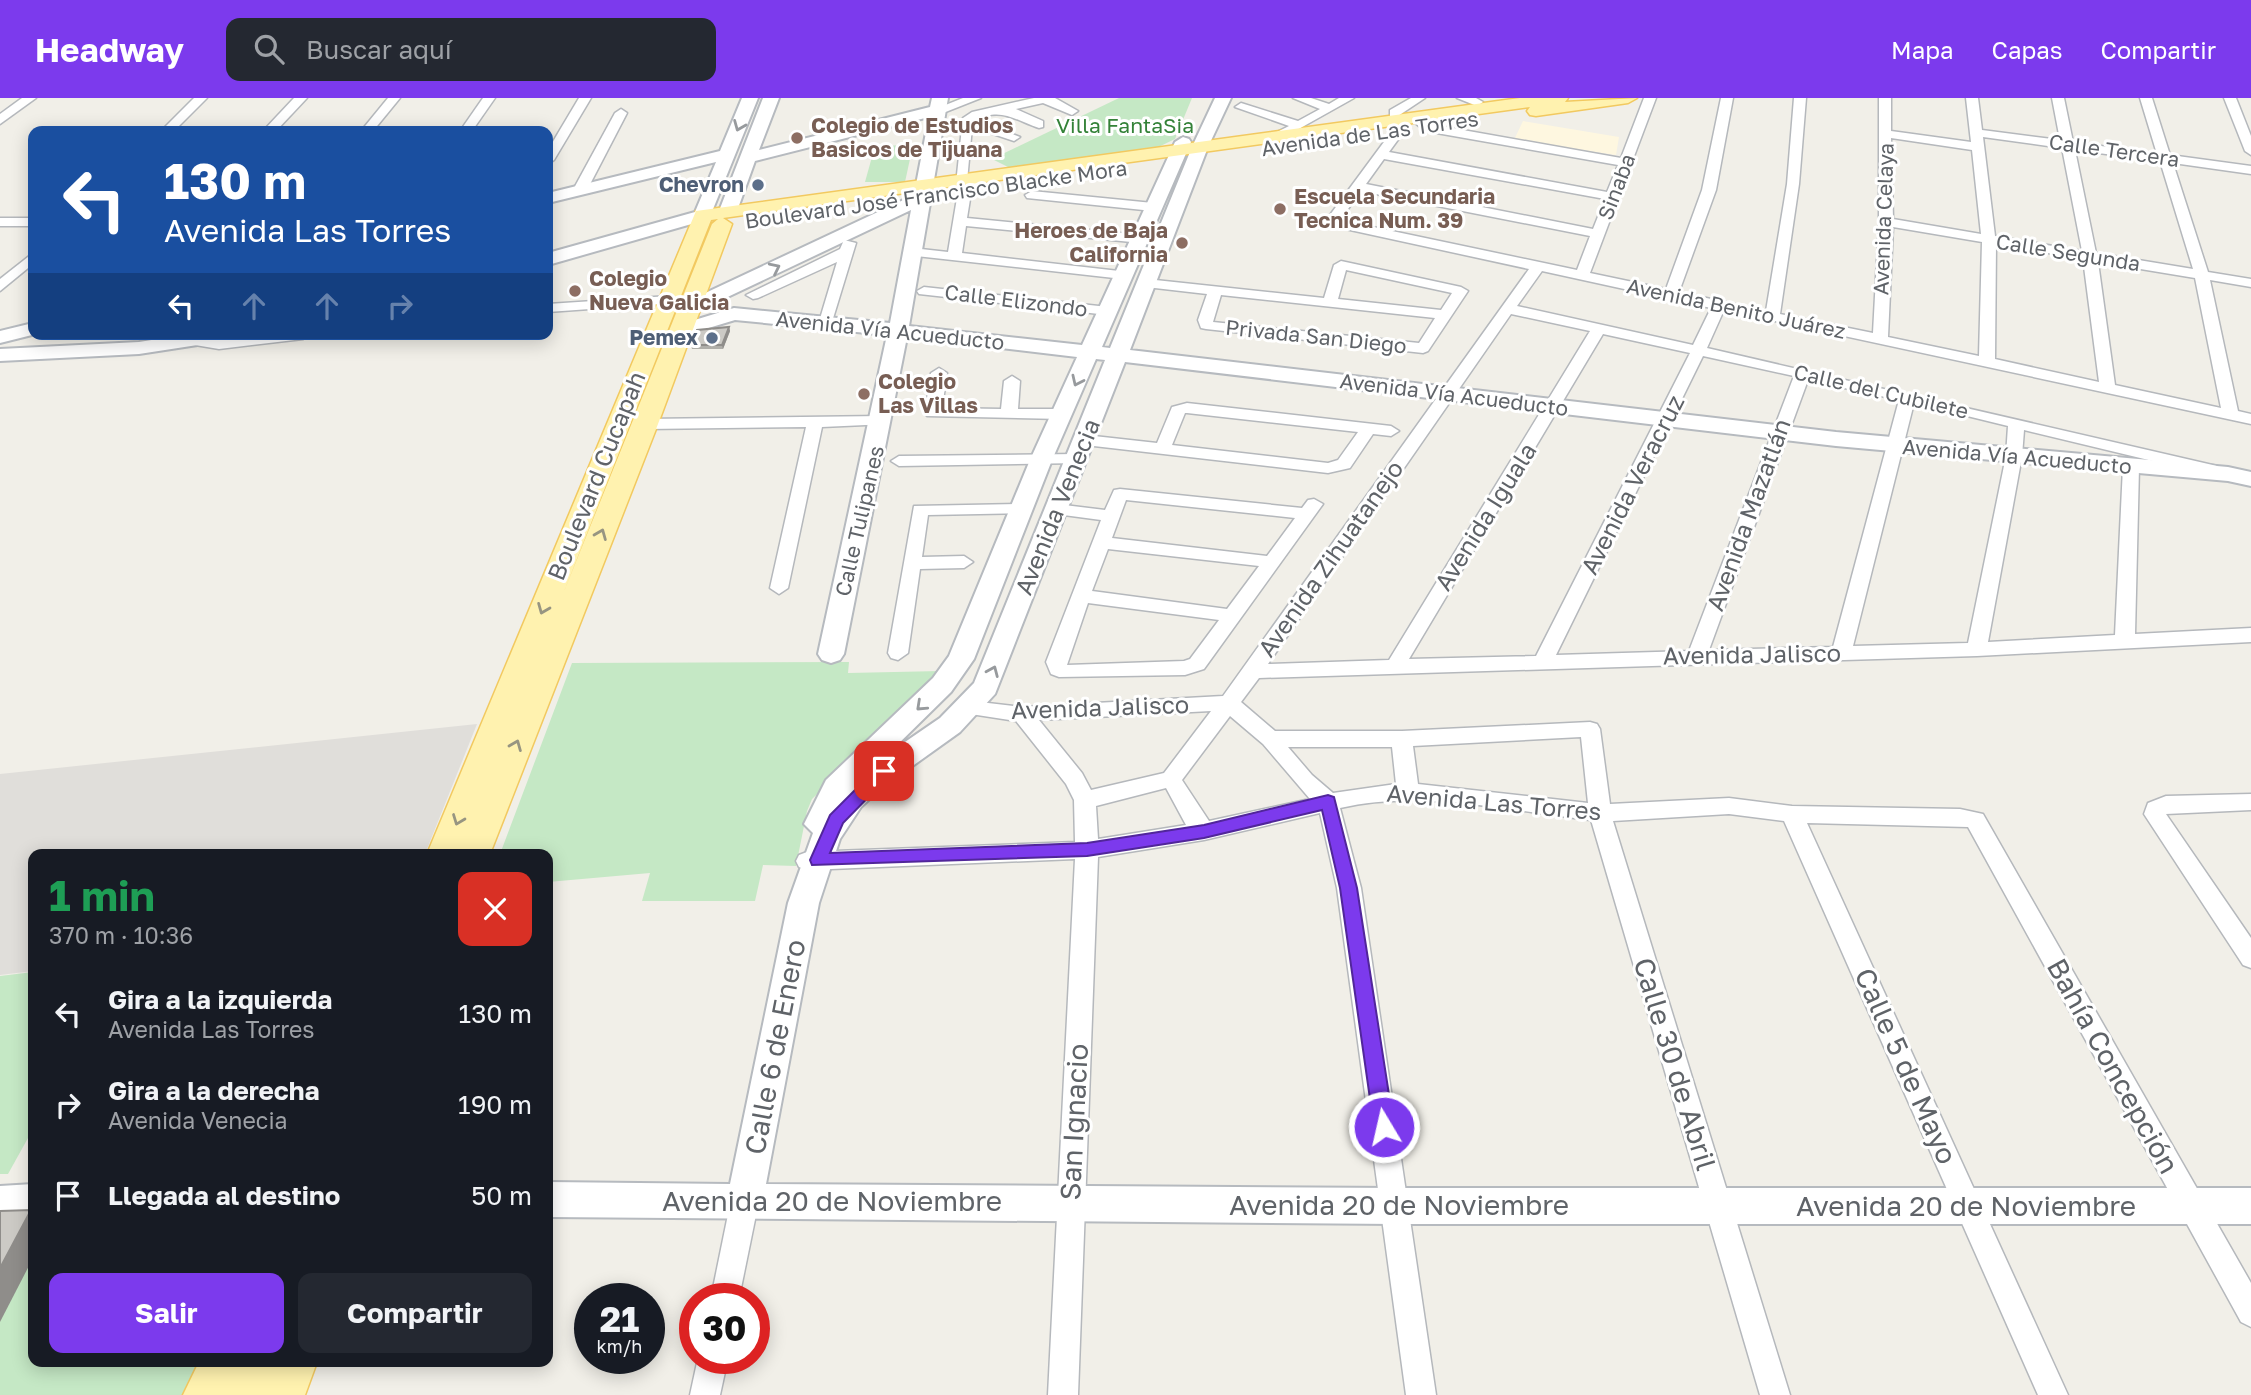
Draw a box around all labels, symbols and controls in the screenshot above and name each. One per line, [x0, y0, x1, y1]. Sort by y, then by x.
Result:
search box [226, 18, 716, 81]
text: Headway [35, 30, 184, 69]
icon: search [250, 30, 288, 68]
text: Buscar aquí [306, 34, 452, 65]
text: Mapa [1891, 35, 1954, 64]
text: Capas [1992, 35, 2062, 64]
text: Compartir [2100, 35, 2216, 64]
street label: Avenida de Las Torres [1260, 105, 1480, 161]
place label: Colegio de Estudios Basicos de Tijuana [811, 112, 1014, 162]
park label: Villa FantaSia [1056, 112, 1194, 138]
one-way arrow [734, 119, 748, 131]
street label: Calle Tercera [2047, 128, 2181, 172]
marker: Colegio de Estudios Basicos de Tijuana [789, 130, 805, 146]
street label: Avenida Celaya [1867, 142, 1899, 296]
street label: Sinaba [1592, 150, 1641, 223]
text: 130 m [164, 151, 306, 210]
icon: left [49, 154, 140, 245]
street label: Boulevard José Francisco Blacke Mora [743, 154, 1129, 234]
place label: Chevron [659, 171, 744, 197]
marker: Chevron [750, 177, 766, 193]
place label: Escuela Secundaria Tecnica Num. 39 [1294, 183, 1495, 233]
marker: Escuela Secundaria Tecnica Num. 39 [1272, 201, 1288, 217]
text: Avenida Las Torres [164, 211, 451, 249]
place label: Heroes de Baja California [1014, 217, 1168, 267]
street label: Calle Segunda [1994, 228, 2142, 276]
marker: Heroes de Baja California [1174, 235, 1190, 251]
one-way arrow [768, 263, 780, 277]
place label: Colegio Nueva Galicia [589, 265, 729, 315]
street label: Avenida Benito Juárez [1624, 272, 1848, 344]
street label: Calle Elizondo [943, 278, 1089, 322]
marker: Colegio Nueva Galicia [567, 283, 583, 299]
icon: left [162, 287, 200, 325]
icon: ahead [235, 287, 273, 325]
icon: ahead [308, 287, 346, 325]
icon: right [381, 287, 419, 325]
street label: Avenida Vía Acueducto [774, 305, 1006, 355]
street label: Privada San Diego [1224, 314, 1408, 358]
place label: Pemex [629, 324, 698, 350]
marker: Pemex [704, 330, 720, 346]
street label: Calle del Cubilete [1791, 358, 1971, 424]
street label: Boulevard Cucapah [540, 367, 651, 584]
street label: Avenida Vía Acueducto [1338, 367, 1570, 421]
place label: Colegio Las Villas [878, 368, 978, 418]
one-way arrow [1071, 374, 1085, 386]
marker: Colegio Las Villas [856, 386, 872, 402]
street label: Avenida Veracruz [1574, 390, 1689, 579]
street label: Avenida Venecia [1008, 414, 1105, 599]
street label: Avenida Mazatlán [1699, 414, 1796, 615]
street label: Avenida Vía Acueducto [1901, 433, 2133, 479]
street label: Avenida Iguala [1428, 437, 1542, 595]
street label: Calle Tulipanes [829, 443, 889, 599]
street label: Avenida Zihuatanejo [1251, 454, 1409, 662]
one-way arrow [593, 529, 607, 541]
one-way arrow [538, 603, 552, 615]
street label: Avenida Jalisco [1663, 637, 1841, 670]
one-way arrow [985, 666, 999, 678]
street label: Avenida Jalisco [1010, 689, 1190, 724]
one-way arrow [916, 697, 929, 710]
one-way arrow [508, 740, 522, 752]
pin [854, 741, 914, 801]
icon: arrive [865, 752, 903, 790]
street label: Avenida Las Torres [1386, 778, 1603, 825]
one-way arrow [452, 813, 466, 825]
text: 1 min [49, 870, 155, 920]
button: close [458, 872, 532, 946]
text: 370 m · 10:36 [49, 921, 193, 949]
street label: Calle 6 de Enero [738, 937, 812, 1157]
street label: Bahía Concepción [2041, 952, 2186, 1179]
street label: Calle 30 de Abril [1627, 954, 1723, 1174]
street label: Calle 5 de Mayo [1849, 963, 1964, 1169]
text: Gira a la izquierda [108, 984, 332, 1015]
icon: left [49, 995, 87, 1033]
text: 130 m [459, 998, 532, 1029]
text: Avenida Las Torres [108, 1015, 315, 1043]
street label: San Ignacio [1053, 1043, 1094, 1201]
text: Gira a la derecha [108, 1075, 320, 1106]
icon: right [49, 1086, 87, 1124]
text: 190 m [458, 1089, 532, 1120]
position arrow [1347, 1090, 1421, 1164]
text: Avenida Venecia [108, 1106, 288, 1134]
icon: arrive [49, 1177, 87, 1215]
text: Llegada al destino [108, 1180, 340, 1211]
text: 50 m [471, 1180, 532, 1211]
street label: Avenida 20 de Noviembre [662, 1184, 1002, 1217]
street label: Avenida 20 de Noviembre [1229, 1188, 1569, 1221]
street label: Avenida 20 de Noviembre [1796, 1189, 2136, 1222]
button: Salir [49, 1273, 284, 1353]
button: Compartir [298, 1273, 532, 1353]
speed limit sign: 30 [679, 1283, 770, 1374]
text: 21 [600, 1298, 639, 1340]
text: km/h [597, 1335, 642, 1357]

